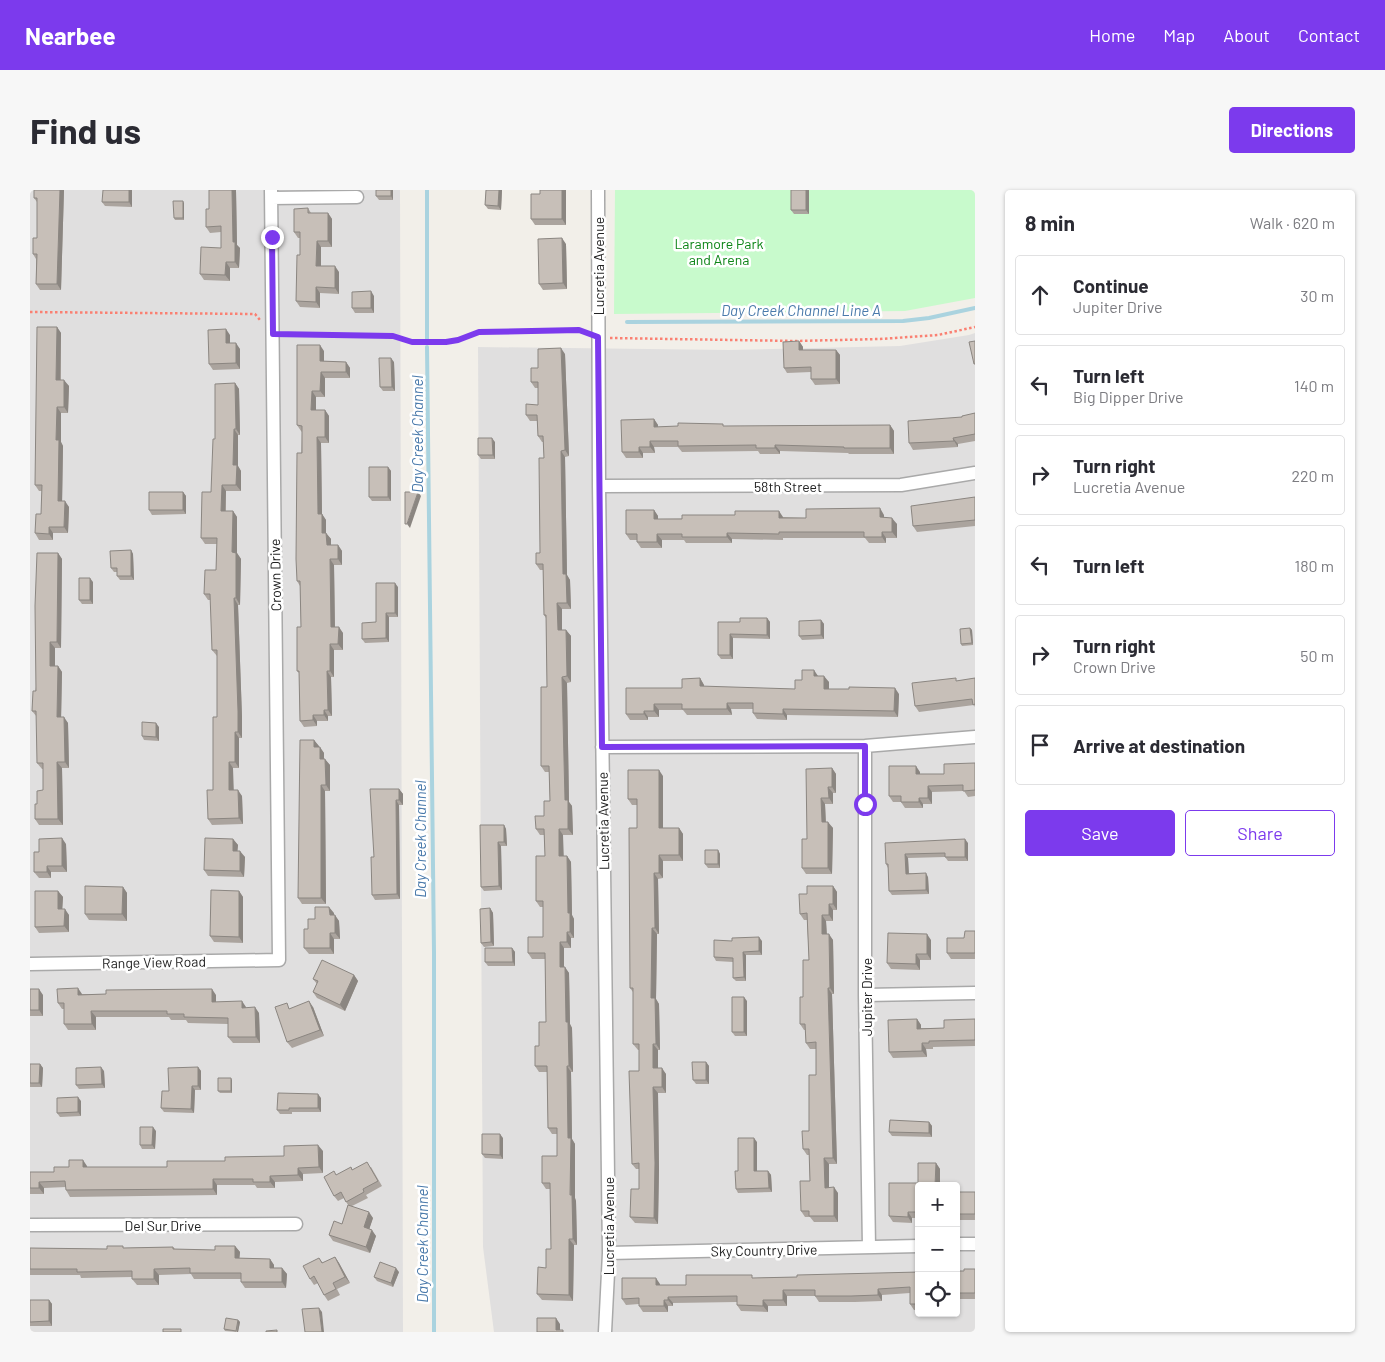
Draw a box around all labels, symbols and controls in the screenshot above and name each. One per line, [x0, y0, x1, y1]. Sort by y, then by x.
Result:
text: Nearbee [25, 21, 116, 50]
text: Home [1089, 24, 1135, 46]
text: Map [1163, 24, 1195, 46]
text: About [1223, 24, 1270, 46]
text: Contact [1298, 24, 1360, 46]
button: Directions [1229, 107, 1355, 153]
text: Find us [30, 109, 141, 151]
text: 8 min [1025, 210, 1075, 235]
text: Walk · 620 m [1250, 213, 1335, 232]
street label: Lucretia Avenue [590, 217, 607, 315]
route end [261, 226, 284, 249]
park label: Laramore Park and Arena [674, 235, 764, 268]
text: Continue [1073, 274, 1149, 297]
icon: ahead [1026, 281, 1054, 309]
text: 30 m [1300, 286, 1334, 305]
text: Jupiter Drive [1073, 297, 1163, 316]
water label: Day Creek Channel Line A [721, 301, 881, 319]
text: Turn left [1073, 364, 1144, 387]
icon: left [1026, 371, 1054, 399]
water label: Day Creek Channel [408, 375, 426, 493]
text: 140 m [1294, 376, 1334, 395]
text: Big Dipper Drive [1073, 387, 1184, 406]
text: Turn right [1073, 454, 1155, 477]
icon: right [1026, 461, 1054, 489]
text: 220 m [1291, 466, 1334, 485]
text: Lucretia Avenue [1073, 477, 1185, 496]
street label: 58th Street [754, 478, 822, 495]
street label: Crown Drive [266, 539, 284, 611]
icon: left [1026, 551, 1054, 579]
text: Turn left [1073, 554, 1144, 577]
text: 180 m [1295, 556, 1334, 575]
text: Turn right [1073, 634, 1155, 657]
icon: right [1026, 641, 1054, 669]
text: 50 m [1300, 646, 1334, 665]
text: Crown Drive [1073, 657, 1156, 676]
icon: arrive [1026, 731, 1054, 759]
text: Arrive at destination [1073, 734, 1245, 757]
street label: Lucretia Avenue [594, 772, 612, 870]
water label: Day Creek Channel [411, 780, 429, 898]
route start [854, 793, 877, 816]
button: Save [1025, 810, 1175, 856]
button: Share [1185, 810, 1335, 856]
street label: Range View Road [102, 953, 206, 971]
street label: Jupiter Drive [858, 958, 875, 1036]
street label: Lucretia Avenue [600, 1177, 617, 1275]
map controls [915, 1182, 960, 1317]
button: + [915, 1182, 960, 1227]
water label: Day Creek Channel [413, 1185, 431, 1303]
street label: Del Sur Drive [125, 1217, 201, 1234]
button: − [915, 1227, 960, 1272]
street label: Sky Country Drive [711, 1241, 817, 1259]
button: locate [915, 1272, 960, 1317]

